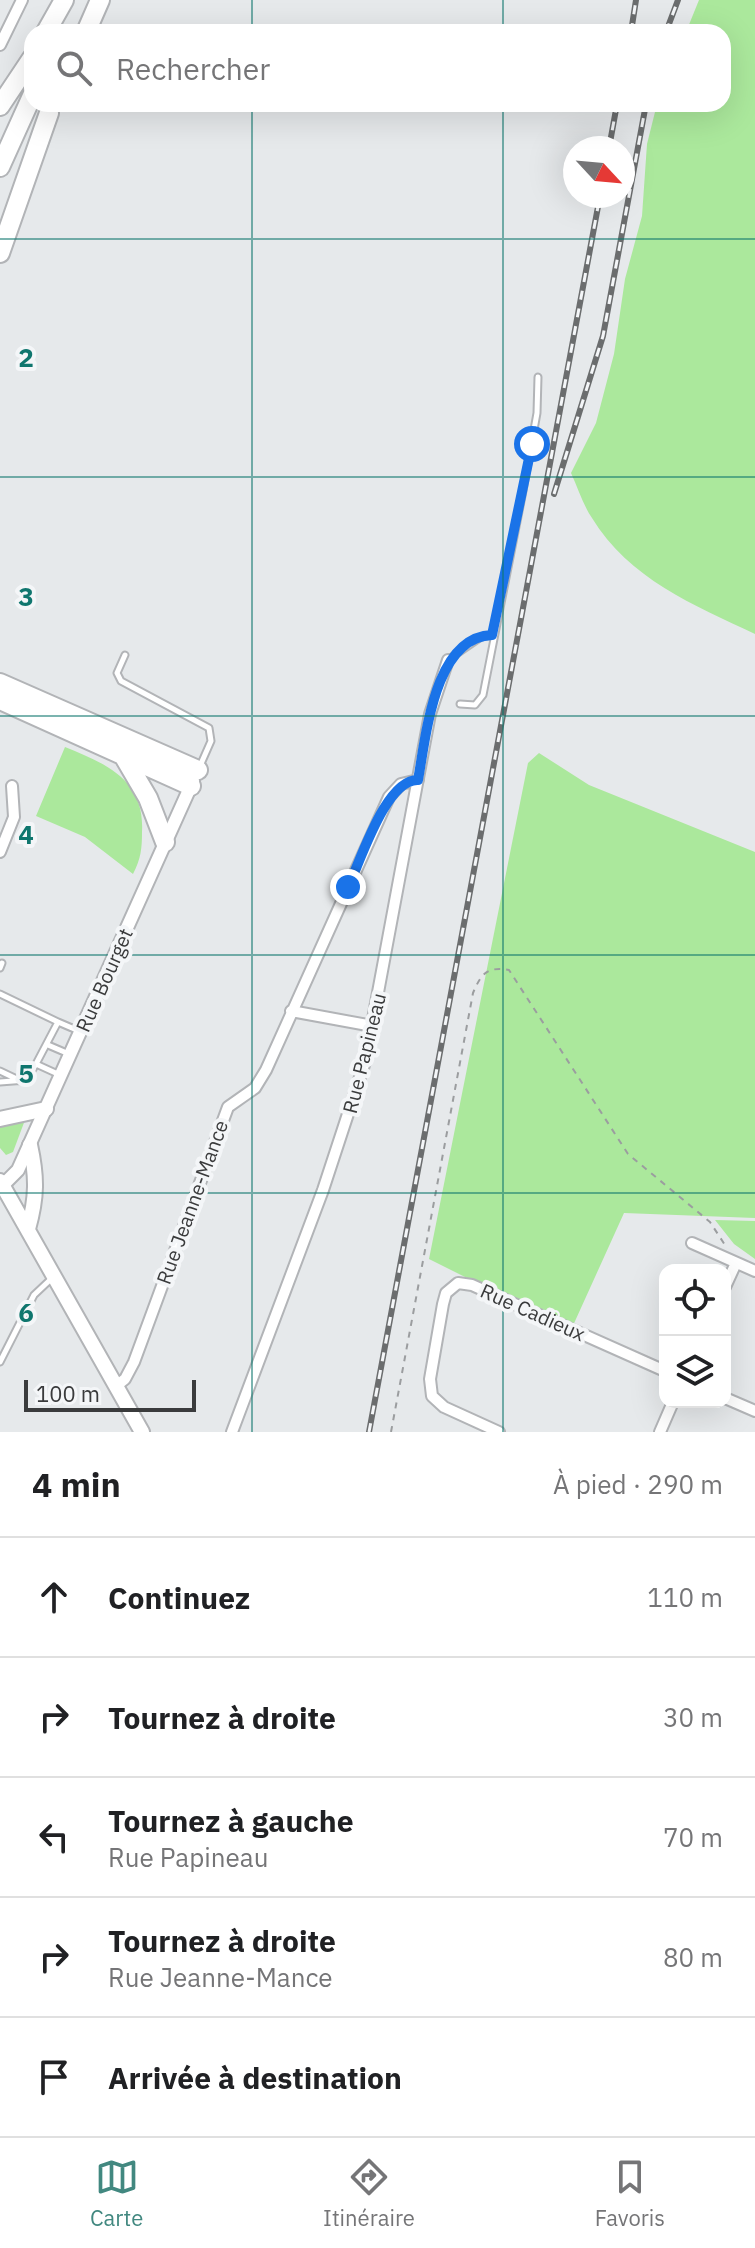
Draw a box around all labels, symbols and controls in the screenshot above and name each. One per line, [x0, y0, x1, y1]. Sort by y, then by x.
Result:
search box [24, 24, 731, 112]
icon: search [52, 46, 96, 90]
text: Rechercher [116, 49, 270, 88]
north arrow [563, 136, 635, 208]
text: 2 [18, 340, 34, 374]
route start [514, 426, 550, 462]
text: 3 [18, 579, 34, 613]
text: 4 [18, 817, 34, 851]
route end [330, 869, 366, 905]
street label: Rue Bourget [69, 924, 139, 1036]
street label: Rue Papineau [336, 990, 392, 1116]
text: 5 [18, 1056, 34, 1090]
street label: Rue Jeanne-Mance [150, 1116, 234, 1288]
map controls [659, 1264, 731, 1408]
button: locate [659, 1264, 731, 1336]
street label: Rue Cadieux [476, 1277, 590, 1347]
text: 6 [18, 1295, 34, 1329]
button: layers [659, 1336, 731, 1408]
scale bar [24, 1376, 196, 1412]
text: 100 m [36, 1379, 100, 1408]
text: 4 min [32, 1462, 121, 1506]
text: À pied · 290 m [553, 1467, 723, 1501]
icon: ahead [32, 1575, 76, 1619]
text: Continuez [108, 1578, 250, 1617]
text: 110 m [647, 1580, 723, 1614]
icon: right [32, 1695, 76, 1739]
text: Tournez à droite [108, 1698, 336, 1737]
text: 30 m [663, 1700, 723, 1734]
text: Tournez à gauche [108, 1801, 354, 1840]
icon: left [32, 1815, 76, 1859]
text: 70 m [663, 1820, 723, 1854]
text: Rue Papineau [108, 1840, 268, 1874]
text: Tournez à droite [108, 1921, 336, 1960]
icon: right [32, 1935, 76, 1979]
text: 80 m [663, 1940, 723, 1974]
text: Rue Jeanne-Mance [108, 1960, 333, 1994]
icon: arrive [32, 2055, 76, 2099]
text: Arrivée à destination [108, 2058, 402, 2097]
tab: Carte [90, 2155, 143, 2232]
tab: Itinéraire [323, 2155, 415, 2232]
tab: Favoris [595, 2155, 665, 2232]

